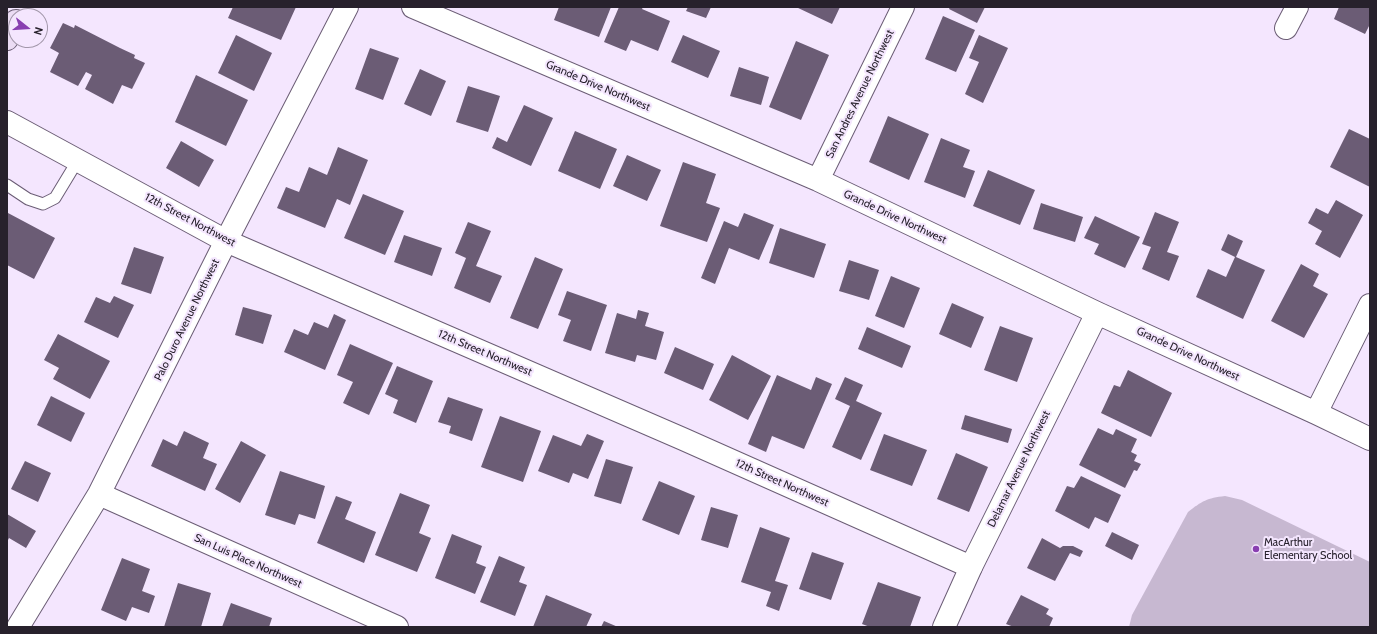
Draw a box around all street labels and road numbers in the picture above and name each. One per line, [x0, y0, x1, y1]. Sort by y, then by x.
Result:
street label: San Andres Avenue Northwest [823, 28, 897, 160]
street label: Grande Drive Northwest [544, 58, 652, 114]
street label: Grande Drive Northwest [841, 187, 949, 247]
street label: 12th Street Northwest [142, 191, 238, 249]
street label: Palo Duro Avenue Northwest [152, 257, 222, 383]
street label: Grande Drive Northwest [1134, 324, 1242, 384]
street label: 12th Street Northwest [436, 327, 534, 379]
street label: Delamar Avenue Northwest [985, 409, 1053, 529]
street label: 12th Street Northwest [733, 456, 831, 510]
street label: San Luis Place Northwest [192, 531, 304, 591]

